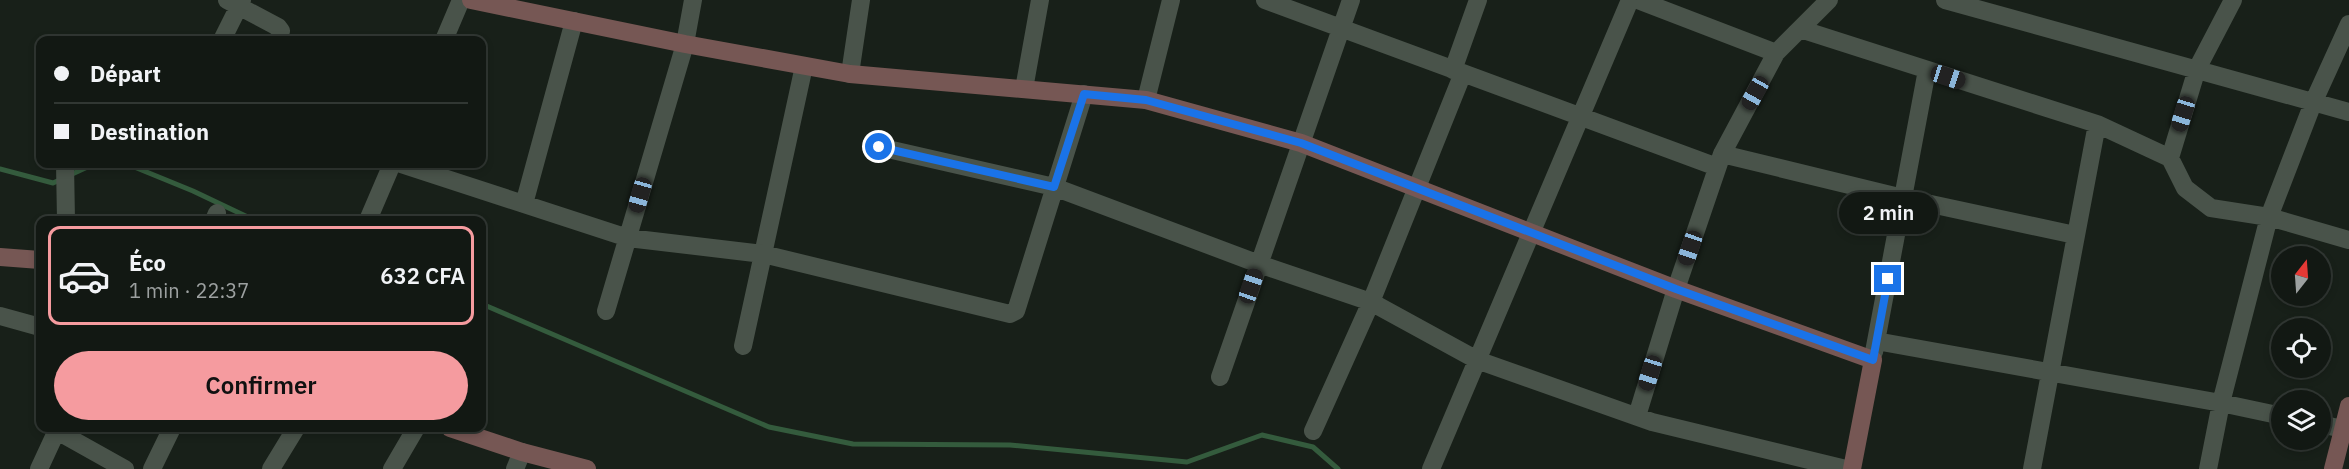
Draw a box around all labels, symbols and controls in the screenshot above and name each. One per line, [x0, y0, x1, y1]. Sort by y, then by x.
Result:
text: Départ [90, 59, 161, 88]
car [1928, 63, 1968, 91]
car [1738, 73, 1772, 113]
car [2169, 94, 2197, 134]
text: Destination [90, 117, 209, 146]
route start [865, 133, 892, 160]
car [626, 175, 654, 215]
callout: 2 min [1838, 192, 1938, 234]
text: 2 min [1863, 199, 1914, 226]
car [1676, 228, 1704, 268]
north arrow [2271, 246, 2331, 306]
map controls [2271, 246, 2331, 450]
text: Éco [129, 248, 166, 277]
icon: car [57, 249, 111, 303]
text: 632 CFA [380, 261, 465, 290]
route end [1874, 265, 1901, 292]
car [1237, 266, 1265, 306]
text: 1 min · 22:37 [129, 277, 249, 304]
button: locate [2271, 318, 2331, 378]
button: Confirmer [54, 351, 468, 420]
car [1636, 353, 1664, 393]
button: layers [2271, 390, 2331, 450]

